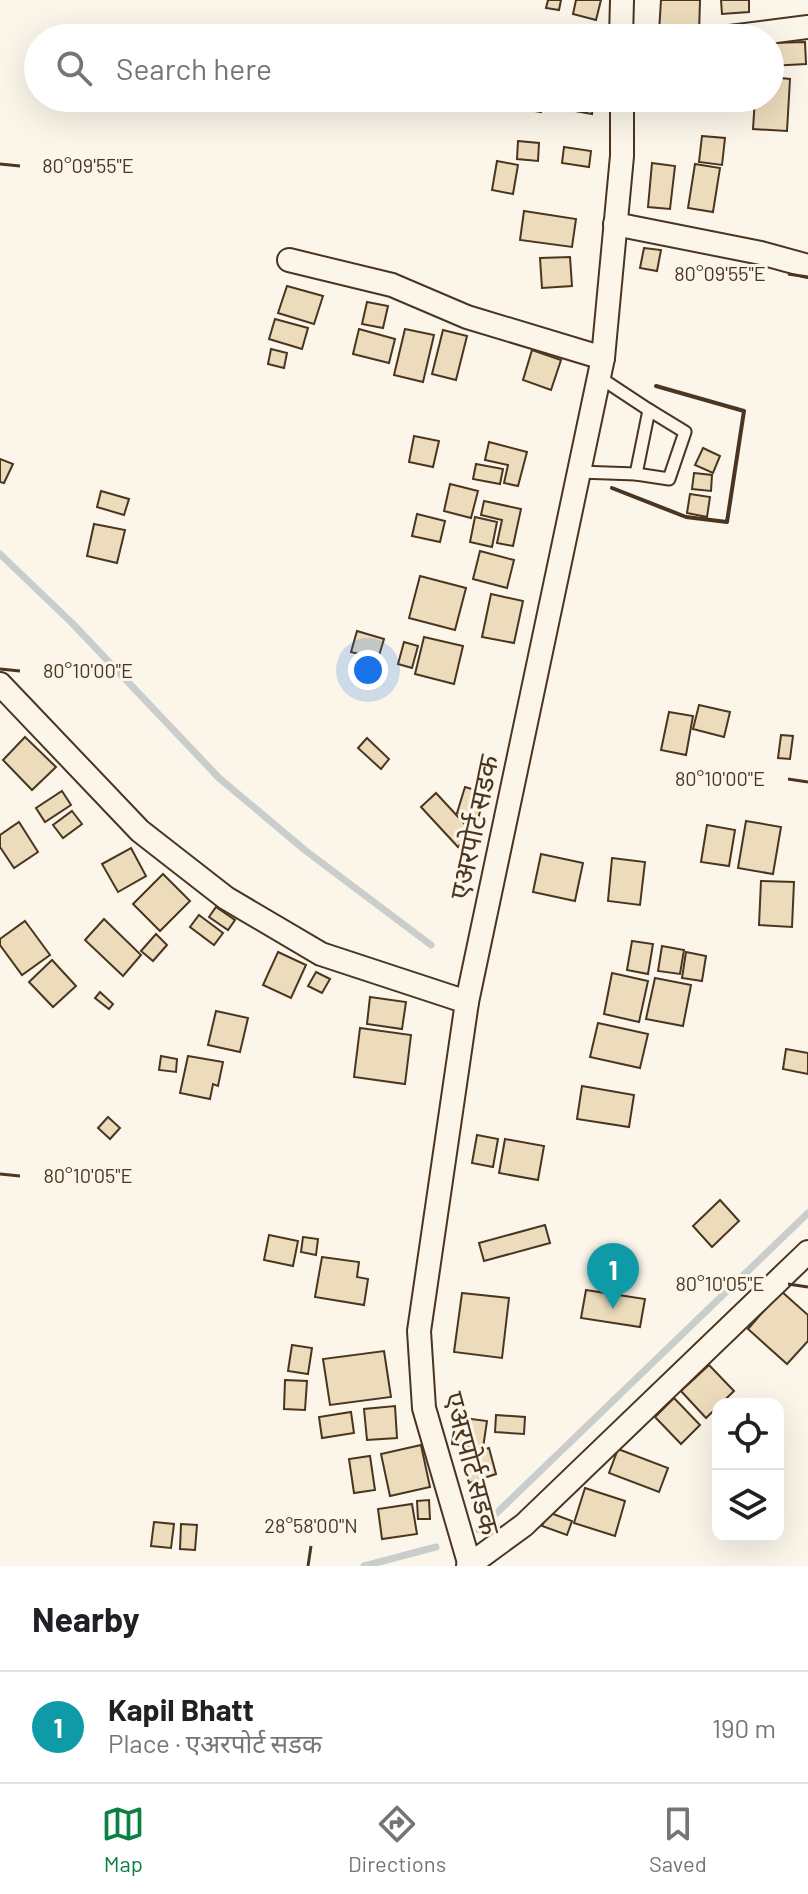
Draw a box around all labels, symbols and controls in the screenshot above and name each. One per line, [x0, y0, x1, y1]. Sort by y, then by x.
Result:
search box [24, 24, 784, 112]
icon: search [52, 46, 96, 90]
text: Search here [116, 50, 272, 86]
text: 80°09'55"E [42, 153, 134, 177]
text: 80°09'55"E [674, 261, 766, 285]
your location [348, 650, 388, 690]
text: 80°10'00"E [43, 658, 133, 682]
street label: एअरपोर्ट सडक [441, 751, 505, 902]
text: 80°10'00"E [675, 766, 765, 790]
text: 80°10'05"E [43, 1163, 133, 1187]
pin: 1 [587, 1243, 639, 1309]
text: 80°10'05"E [675, 1271, 765, 1295]
street label: एअरपोर्ट सडक [438, 1388, 509, 1539]
map controls [712, 1398, 784, 1542]
button: locate [712, 1398, 784, 1470]
button: layers [712, 1470, 784, 1542]
text: 28°58'00"N [264, 1513, 358, 1537]
text: Nearby [32, 1598, 140, 1639]
text: Kapil Bhatt [108, 1691, 254, 1727]
text: 1 [53, 1712, 63, 1743]
text: 190 m [712, 1712, 776, 1743]
text: Place · एअरपोर्ट सडक [108, 1727, 322, 1758]
tab: Map [101, 1802, 145, 1876]
tab: Directions [348, 1802, 446, 1876]
tab: Saved [649, 1802, 707, 1876]

